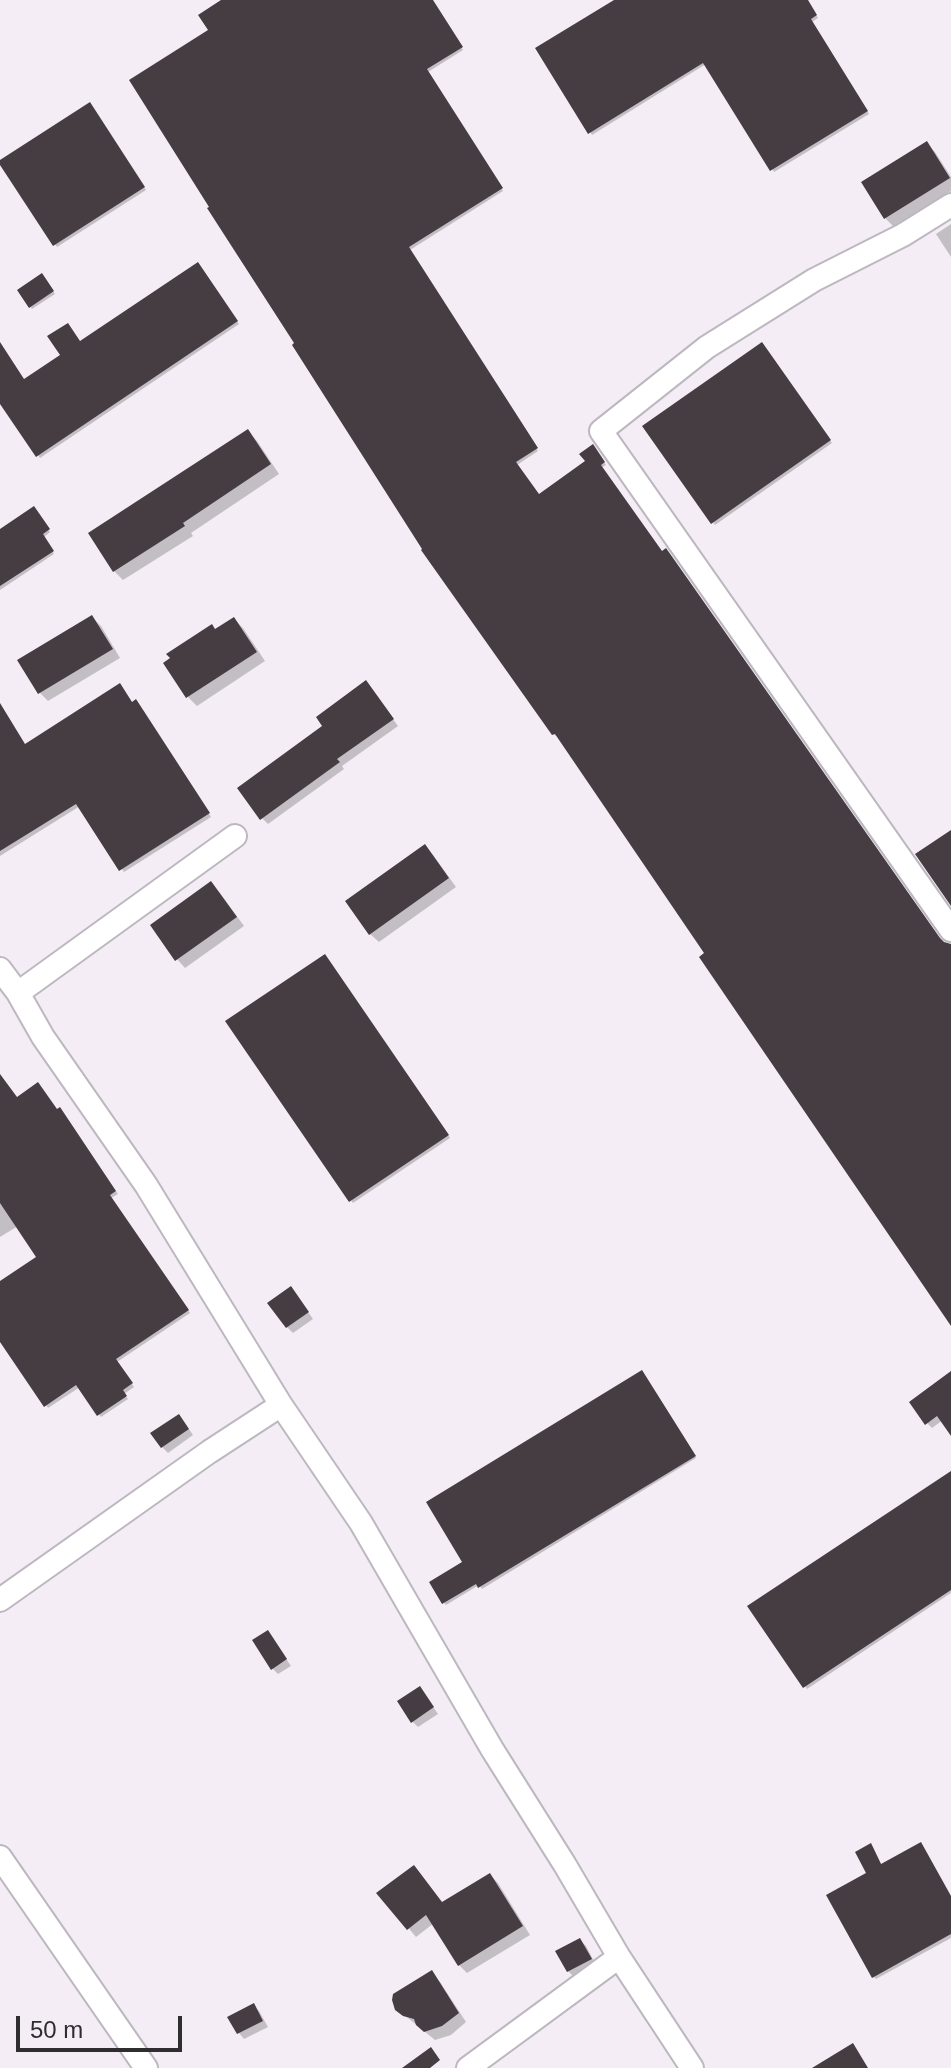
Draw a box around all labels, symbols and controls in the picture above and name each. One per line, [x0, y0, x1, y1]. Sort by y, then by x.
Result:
scale bar [20, 2000, 186, 2050]
text: 50 m [30, 2016, 83, 2043]

